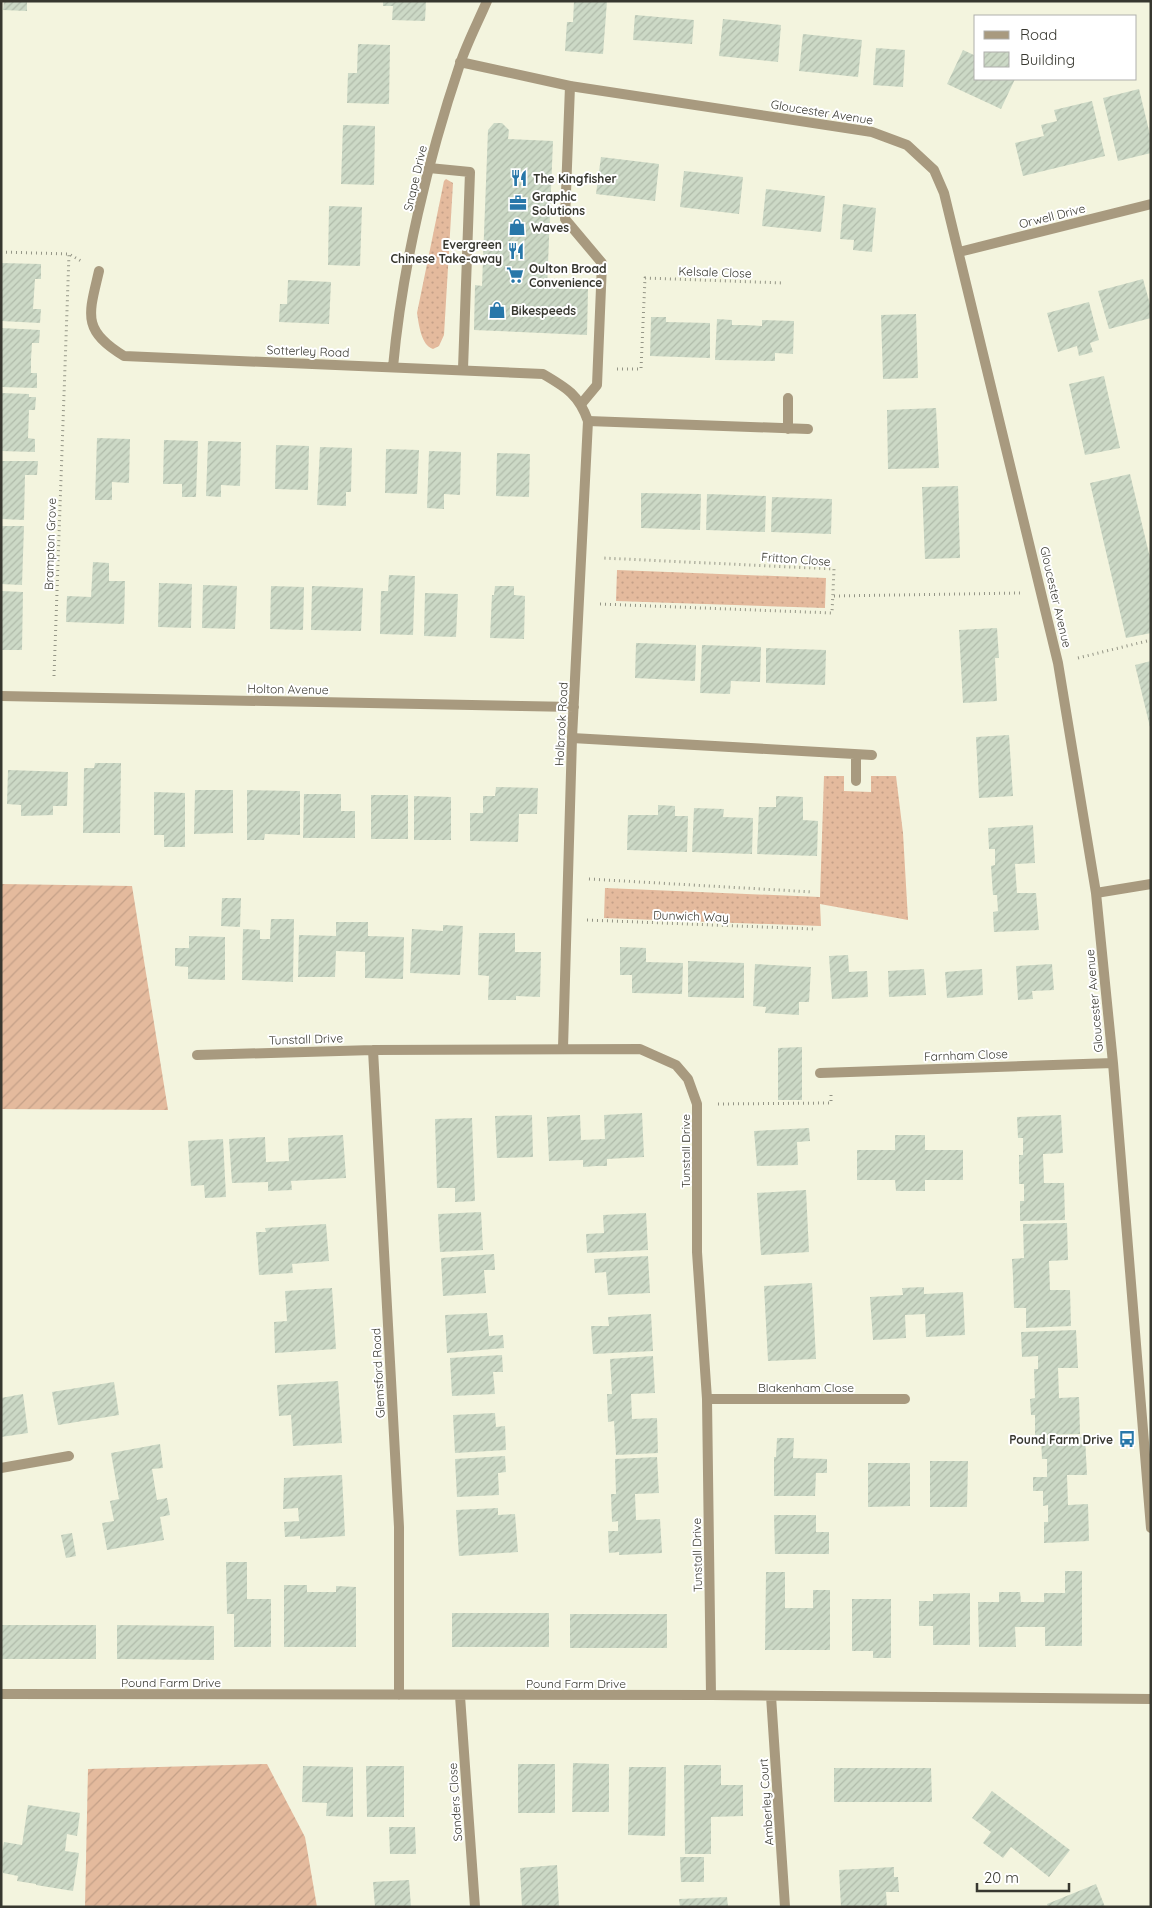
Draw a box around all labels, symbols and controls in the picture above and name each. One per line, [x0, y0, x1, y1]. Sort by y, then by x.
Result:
legend [974, 15, 1137, 80]
text: Road [1020, 25, 1057, 44]
text: Building [1020, 50, 1075, 69]
street label: Gloucester Avenue [770, 97, 874, 128]
street label: Snape Drive [400, 143, 430, 212]
restaurant icon: The Kingfisher [509, 168, 529, 188]
place label: The Kingfisher [533, 171, 617, 186]
place label: Graphic Solutions [532, 189, 585, 218]
office icon: Graphic Solutions [508, 193, 528, 213]
street label: Orwell Drive [1017, 200, 1087, 231]
shop icon: Waves [507, 217, 527, 237]
place label: Waves [531, 220, 569, 235]
place label: Evergreen Chinese Take-away [391, 237, 502, 266]
restaurant icon: Evergreen Chinese Take-away [506, 241, 526, 261]
place label: Oulton Broad Convenience [529, 261, 607, 290]
street label: Kelsale Close [678, 263, 752, 281]
supermarket icon: Oulton Broad Convenience [505, 265, 525, 285]
shop icon: Bikespeeds [487, 300, 507, 320]
place label: Bikespeeds [511, 303, 576, 318]
street label: Sotterley Road [266, 342, 350, 360]
street label: Brampton Grove [41, 497, 59, 590]
street label: Gloucester Avenue [1037, 545, 1075, 649]
street label: Fritton Close [761, 549, 831, 569]
street label: Holton Avenue [247, 681, 329, 697]
street label: Holbrook Road [551, 682, 571, 766]
street label: Dunwich Way [653, 907, 729, 925]
street label: Gloucester Avenue [1082, 949, 1106, 1053]
street label: Tunstall Drive [269, 1030, 344, 1048]
street label: Farnham Close [924, 1046, 1008, 1064]
street label: Tunstall Drive [678, 1114, 693, 1188]
street label: Glemsford Road [368, 1328, 388, 1418]
street label: Blakenham Close [758, 1380, 854, 1395]
bus stop icon: Pound Farm Drive [1117, 1429, 1137, 1449]
place label: Pound Farm Drive [1009, 1432, 1113, 1447]
street label: Tunstall Drive [689, 1518, 705, 1592]
street label: Pound Farm Drive [121, 1675, 221, 1690]
street label: Pound Farm Drive [526, 1676, 626, 1691]
street label: Amberley Court [755, 1758, 777, 1846]
street label: Sanders Close [445, 1762, 465, 1842]
scale bar [977, 1860, 1070, 1892]
text: 20 m [984, 1868, 1019, 1887]

